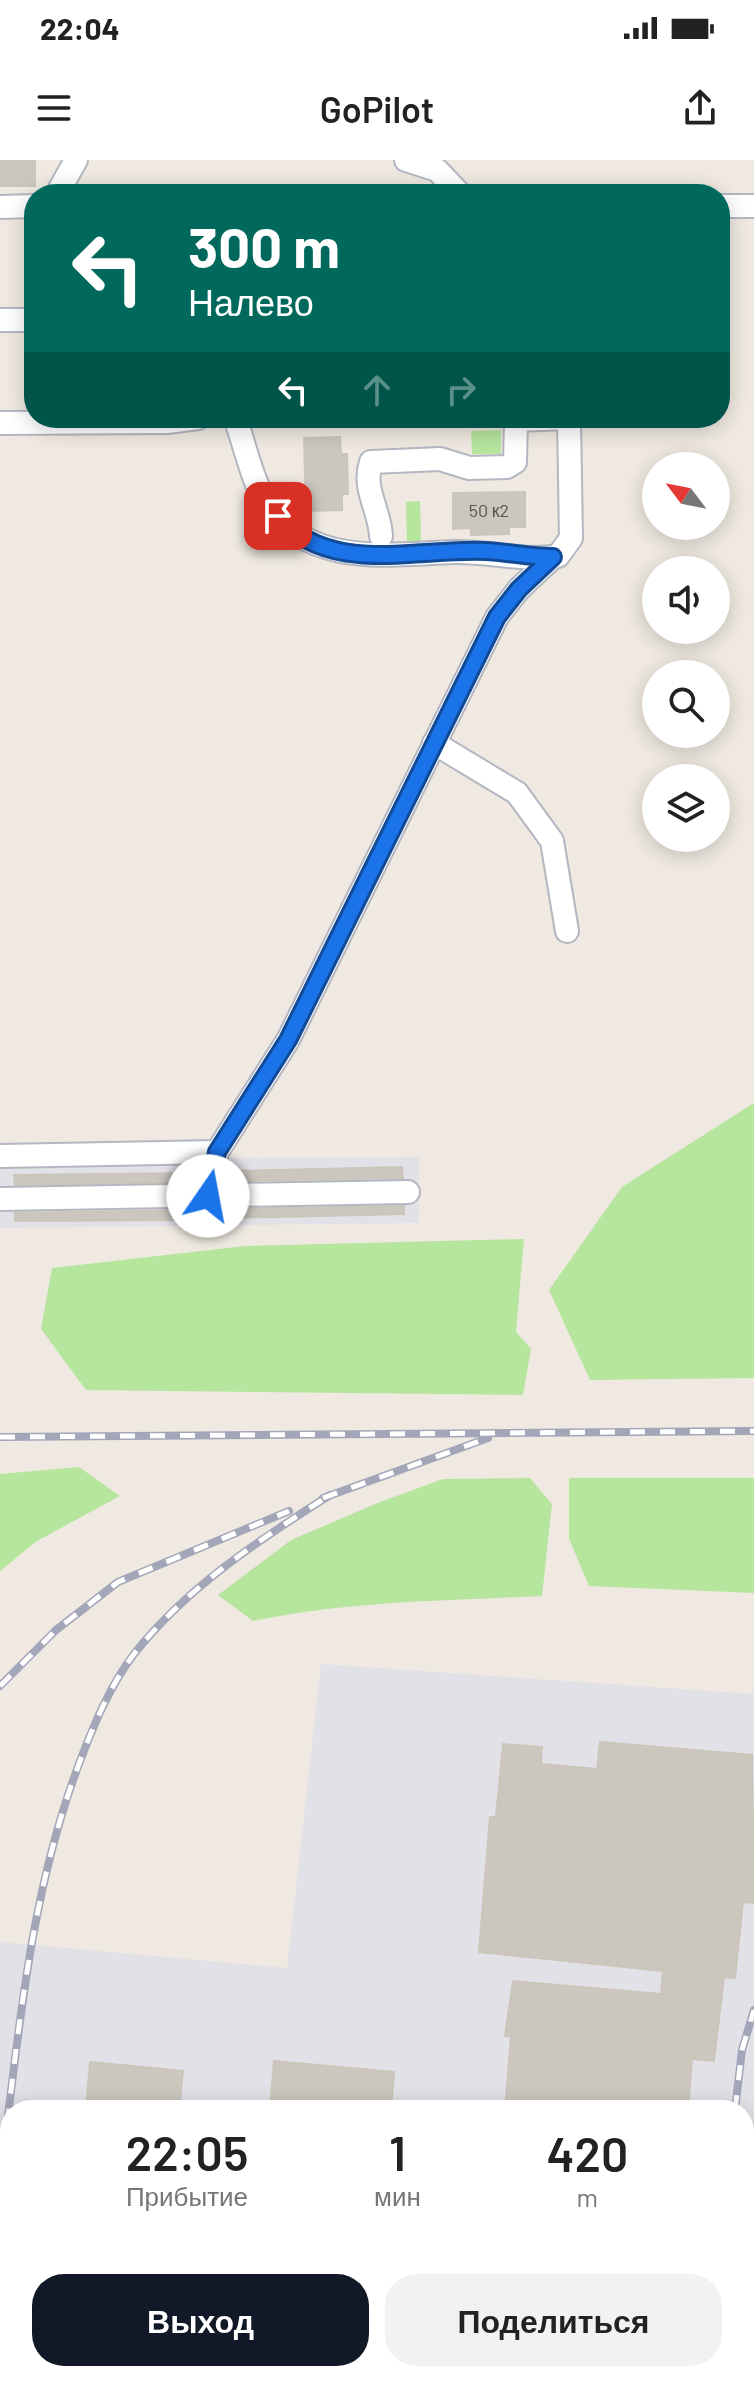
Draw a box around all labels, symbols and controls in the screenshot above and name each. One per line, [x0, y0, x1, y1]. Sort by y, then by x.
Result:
text: 22:04 [40, 10, 120, 46]
icon: menu [32, 86, 76, 130]
icon: share [678, 86, 722, 130]
text: GoPilot [320, 87, 434, 130]
text: 300 m [188, 212, 340, 279]
icon: left [56, 216, 160, 320]
text: Налево [188, 280, 314, 323]
icon: left [271, 368, 315, 412]
icon: ahead [355, 368, 399, 412]
icon: right [439, 368, 483, 412]
north arrow [642, 452, 730, 540]
map controls [642, 452, 730, 852]
pin [244, 482, 312, 550]
icon: arrive [256, 494, 300, 538]
house number: 50 к2 [469, 499, 509, 521]
button: sound [642, 556, 730, 644]
button: search [642, 660, 730, 748]
button: layers [642, 764, 730, 852]
position arrow [166, 1154, 250, 1238]
text: 22:05 [126, 2123, 248, 2181]
text: 1 [389, 2123, 406, 2181]
text: 420 [546, 2124, 628, 2182]
text: Прибытие [126, 2180, 248, 2211]
text: мин [374, 2180, 421, 2211]
text: m [577, 2181, 598, 2212]
button: Выход [32, 2274, 369, 2366]
button: Поделиться [385, 2274, 722, 2366]

